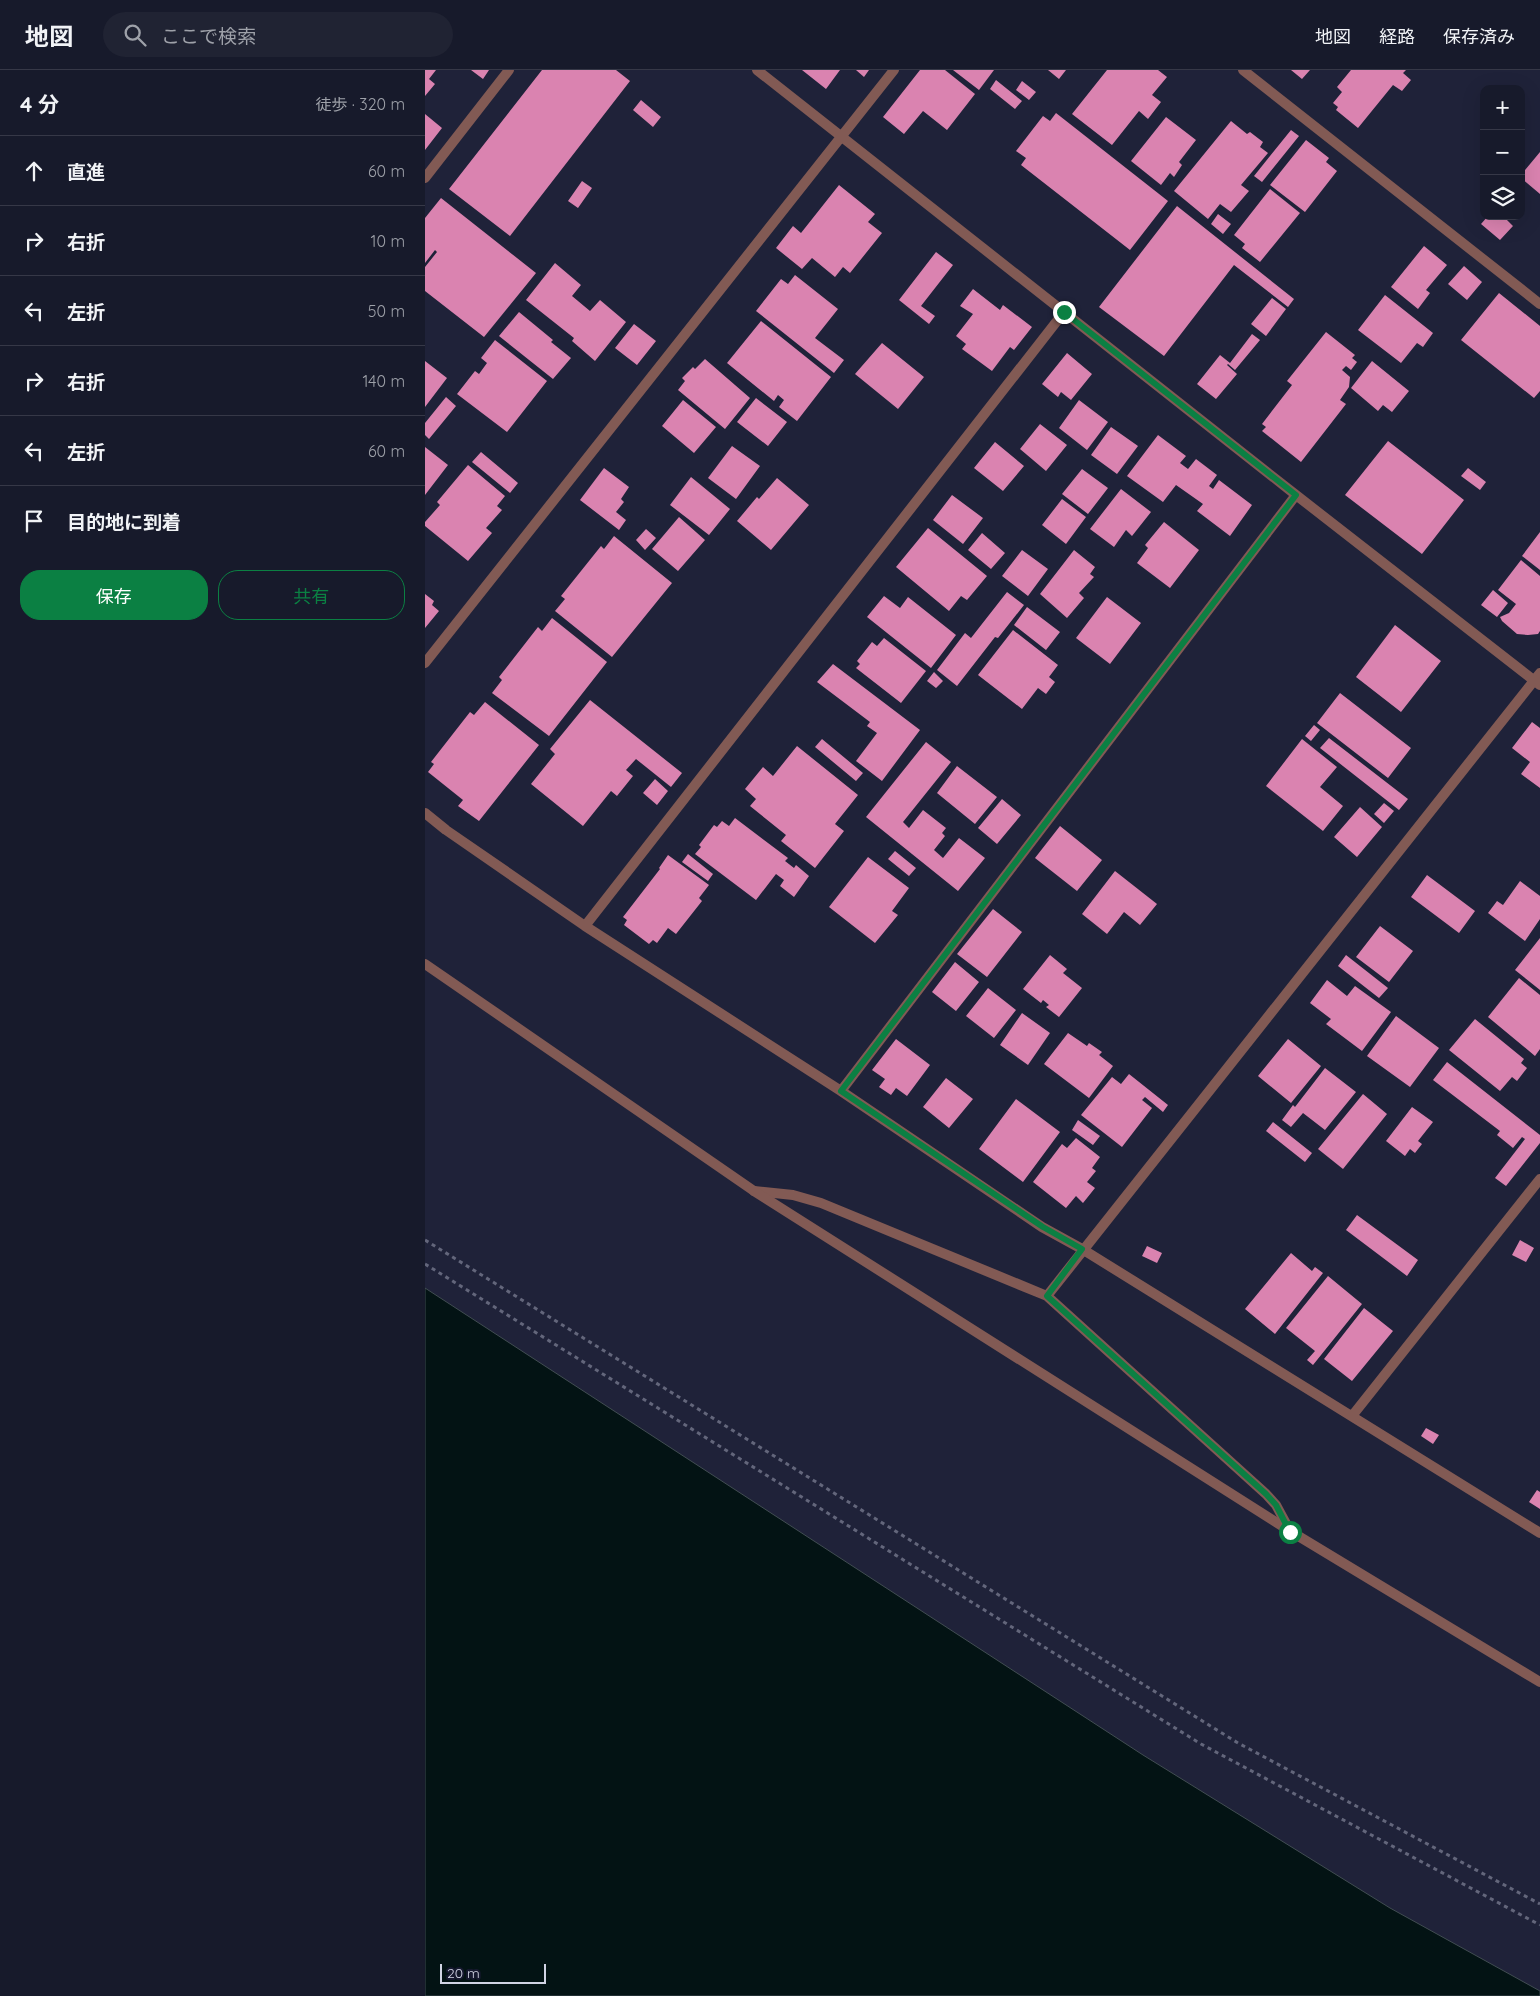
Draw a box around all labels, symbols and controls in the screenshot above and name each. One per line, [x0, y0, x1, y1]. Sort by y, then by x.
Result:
search box [103, 12, 453, 57]
text: 地図 [25, 21, 73, 51]
icon: search [121, 21, 149, 49]
text: ここで検索 [161, 24, 256, 48]
text: 地図 [1315, 25, 1351, 48]
text: 経路 [1379, 25, 1415, 48]
text: 保存済み [1443, 25, 1515, 48]
map controls [1480, 85, 1525, 220]
button: + [1480, 85, 1525, 130]
text: 4 分 [20, 91, 59, 117]
text: 徒歩 · 320 m [315, 94, 405, 114]
button: − [1480, 130, 1525, 175]
icon: ahead [20, 157, 48, 185]
text: 直進 [67, 160, 105, 184]
text: 60 m [368, 161, 405, 181]
button: layers [1480, 175, 1525, 220]
icon: right [20, 227, 48, 255]
text: 右折 [67, 230, 105, 254]
text: 10 m [371, 231, 405, 251]
icon: left [20, 297, 48, 325]
text: 左折 [67, 300, 105, 324]
text: 50 m [368, 301, 405, 321]
route end [1053, 301, 1076, 324]
icon: right [20, 367, 48, 395]
text: 右折 [67, 370, 105, 394]
text: 140 m [362, 371, 405, 391]
icon: left [20, 437, 48, 465]
text: 左折 [67, 440, 105, 464]
text: 60 m [368, 441, 405, 461]
icon: arrive [20, 507, 48, 535]
text: 目的地に到着 [67, 510, 181, 534]
button: 保存 [20, 570, 208, 620]
button: 共有 [218, 570, 405, 620]
route start [1279, 1521, 1302, 1544]
scale bar [440, 1961, 546, 1984]
text: 20 m [447, 1964, 480, 1982]

